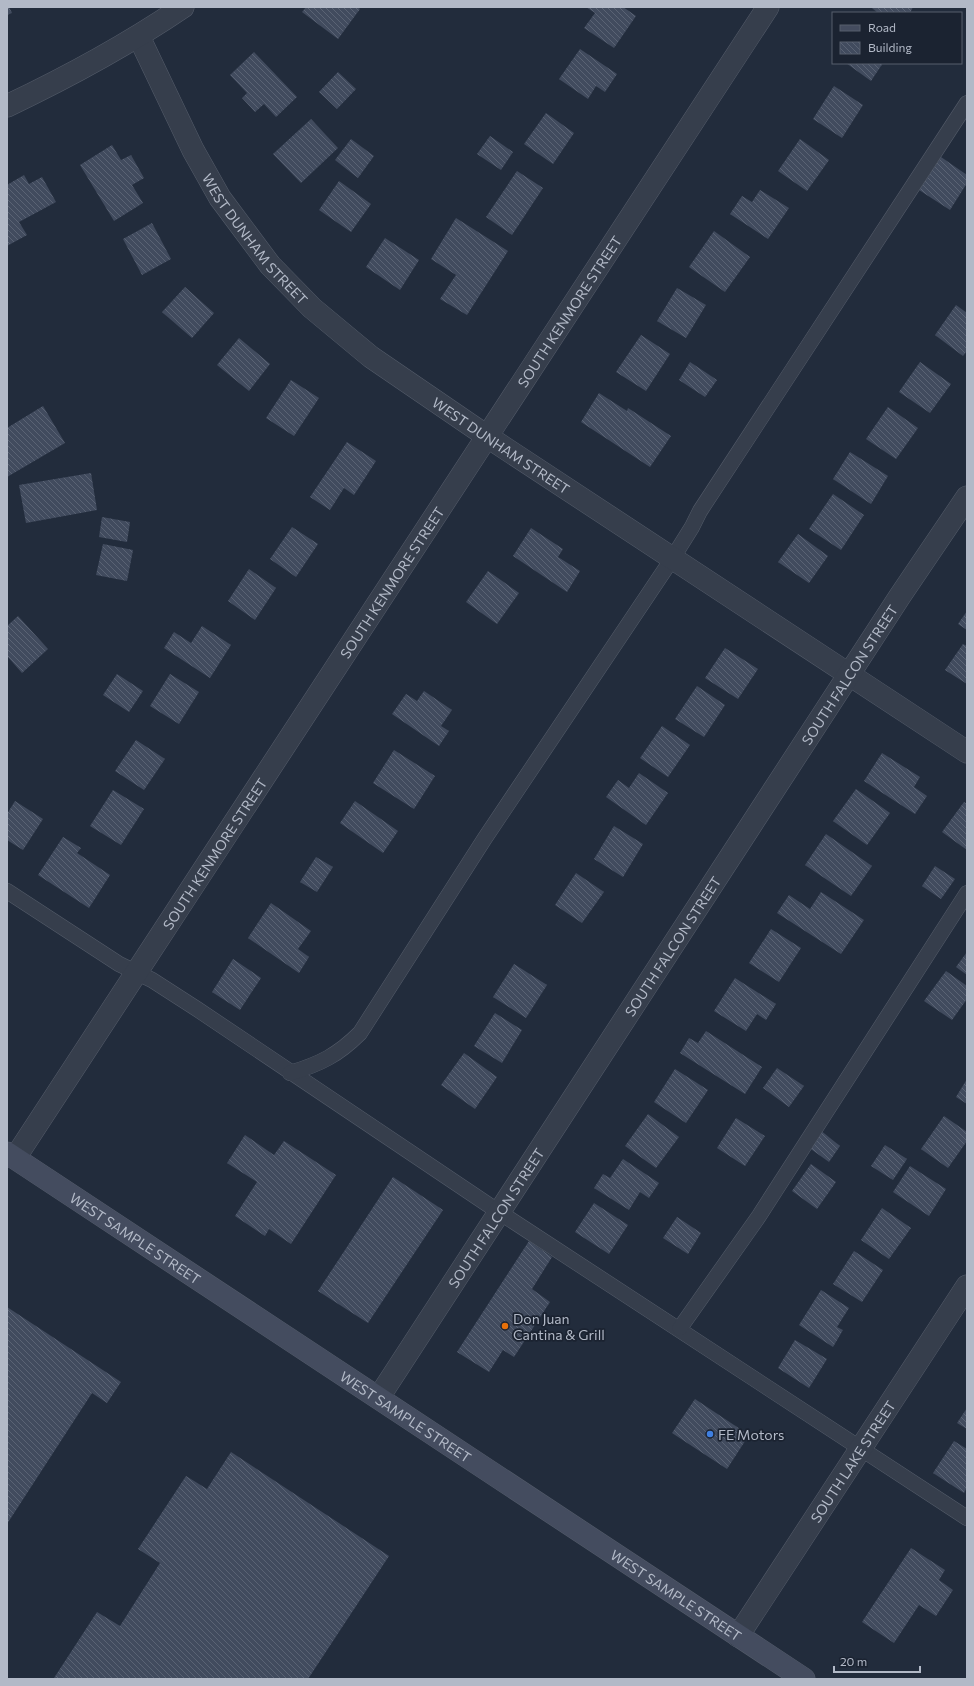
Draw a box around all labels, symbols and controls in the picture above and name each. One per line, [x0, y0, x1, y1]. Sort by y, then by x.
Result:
legend [832, 12, 962, 64]
text: Road [868, 20, 896, 34]
text: Building [868, 40, 912, 54]
street label: WEST DUNHAM STREET [199, 170, 312, 307]
street label: SOUTH KENMORE STREET [513, 232, 625, 390]
street label: WEST DUNHAM STREET [429, 393, 573, 497]
street label: SOUTH KENMORE STREET [336, 503, 447, 661]
street label: SOUTH FALCON STREET [797, 601, 901, 747]
street label: SOUTH KENMORE STREET [159, 775, 270, 932]
street label: SOUTH FALCON STREET [621, 873, 724, 1019]
street label: SOUTH FALCON STREET [444, 1145, 547, 1291]
street label: WEST SAMPLE STREET [67, 1188, 204, 1287]
place label: Don Juan Cantina & Grill [513, 1310, 605, 1343]
marker: Don Juan Cantina & Grill [500, 1321, 510, 1331]
street label: WEST SAMPLE STREET [337, 1367, 475, 1466]
street label: SOUTH LAKE STREET [806, 1397, 898, 1525]
place label: FE Motors [718, 1426, 784, 1443]
marker: FE Motors [705, 1429, 715, 1439]
street label: WEST SAMPLE STREET [608, 1545, 745, 1644]
scale bar [834, 1648, 920, 1674]
text: 20 m [840, 1654, 867, 1668]

